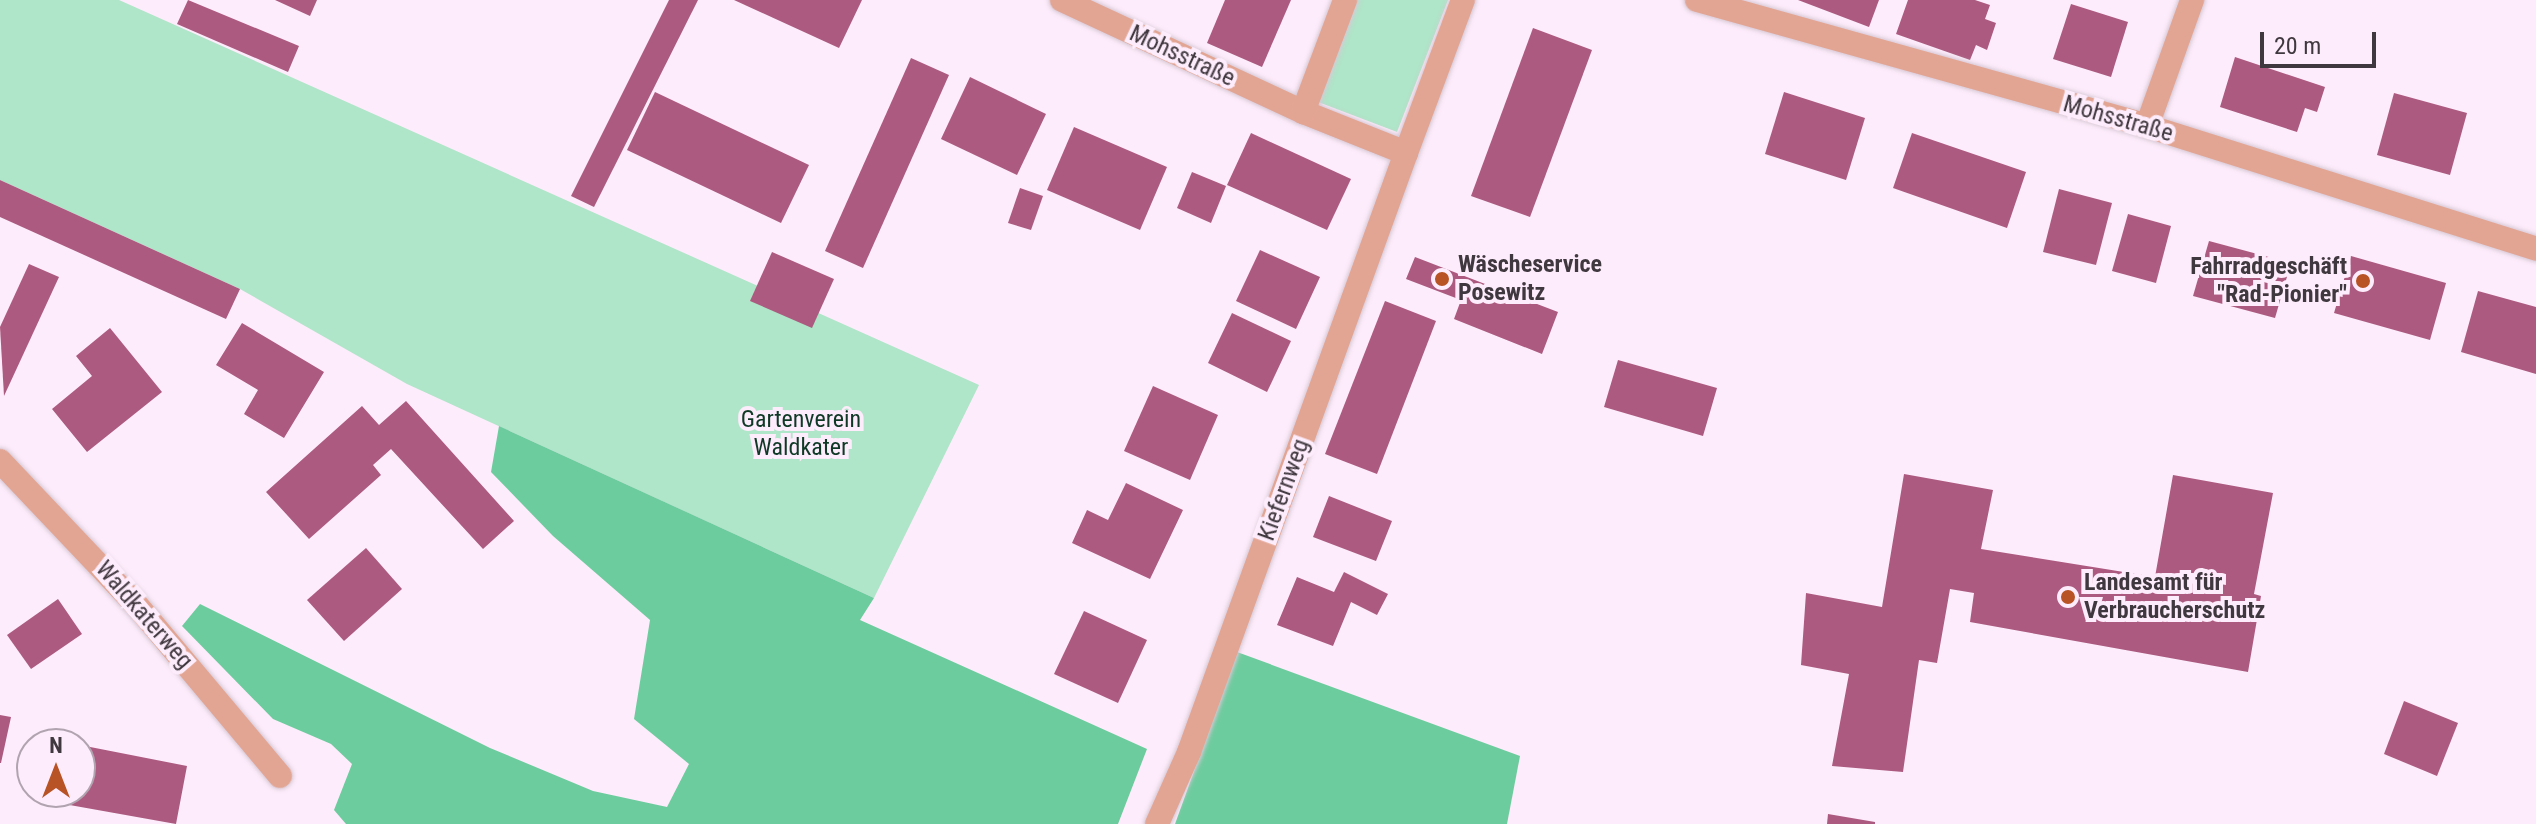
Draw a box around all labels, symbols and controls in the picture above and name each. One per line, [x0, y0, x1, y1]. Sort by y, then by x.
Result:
scale bar [2264, 16, 2380, 66]
street label: Mohsstraße [1125, 19, 1239, 93]
text: 20 m [2274, 32, 2321, 60]
street label: Mohsstraße [2060, 90, 2176, 148]
place label: Wäscheservice Posewitz [1458, 251, 1602, 307]
place label: Fahrradgeschäft "Rad-Pionier" [2190, 253, 2347, 309]
marker: Wäscheservice Posewitz [1433, 270, 1451, 288]
marker: Fahrradgeschäft "Rad-Pionier" [2354, 272, 2372, 290]
park label: Gartenverein Waldkater [741, 406, 861, 462]
street label: Kiefernweg [1252, 435, 1316, 545]
street label: Waldkaterweg [89, 555, 199, 675]
place label: Landesamt für Verbraucherschutz [2084, 569, 2265, 625]
marker: Landesamt für Verbraucherschutz [2059, 588, 2077, 606]
north arrow [16, 728, 96, 808]
text: N [49, 733, 63, 758]

